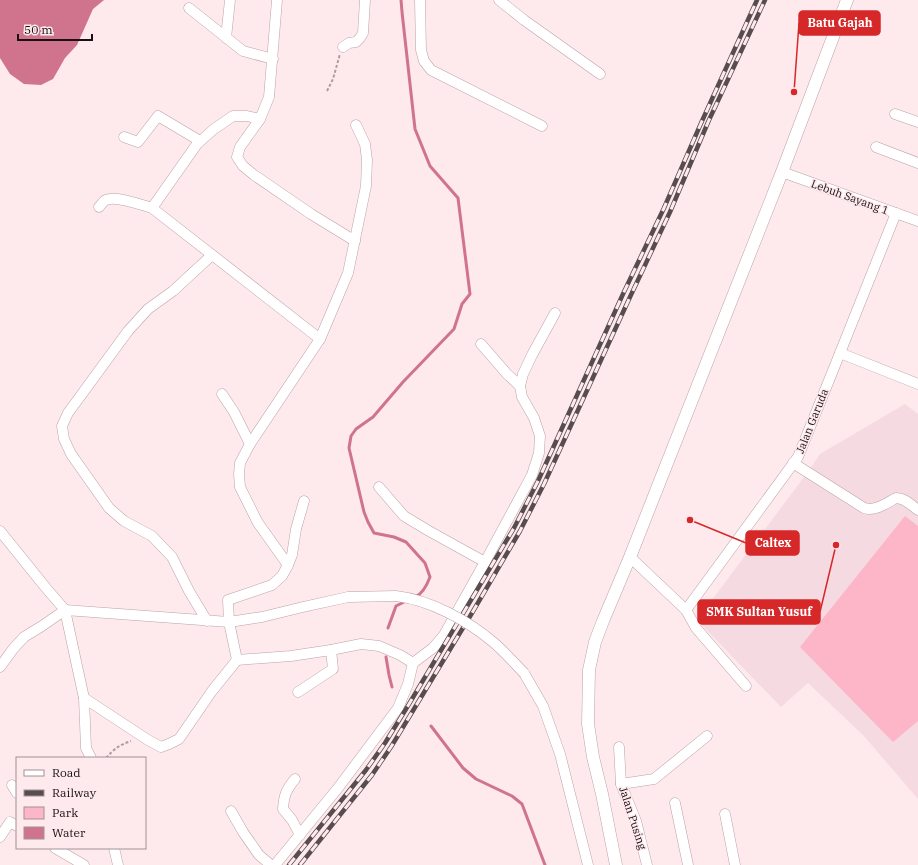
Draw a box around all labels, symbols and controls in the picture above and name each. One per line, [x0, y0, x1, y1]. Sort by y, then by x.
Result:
callout: Batu Gajah [799, 11, 880, 35]
text: Batu Gajah [807, 15, 873, 30]
scale bar [18, 16, 92, 42]
text: 50 m [24, 22, 53, 37]
street label: Lebuh Sayang 1 [809, 176, 891, 218]
street label: Jalan Garuda [793, 387, 831, 455]
callout: Caltex [746, 531, 799, 555]
text: Caltex [755, 535, 791, 550]
callout: SMK Sultan Yusuf [698, 600, 820, 624]
text: SMK Sultan Yusuf [706, 604, 813, 619]
legend [16, 757, 146, 849]
text: Road [52, 765, 81, 780]
text: Railway [52, 785, 97, 800]
street label: Jalan Pusing [616, 785, 650, 851]
text: Park [52, 805, 78, 820]
text: Water [52, 825, 86, 840]

